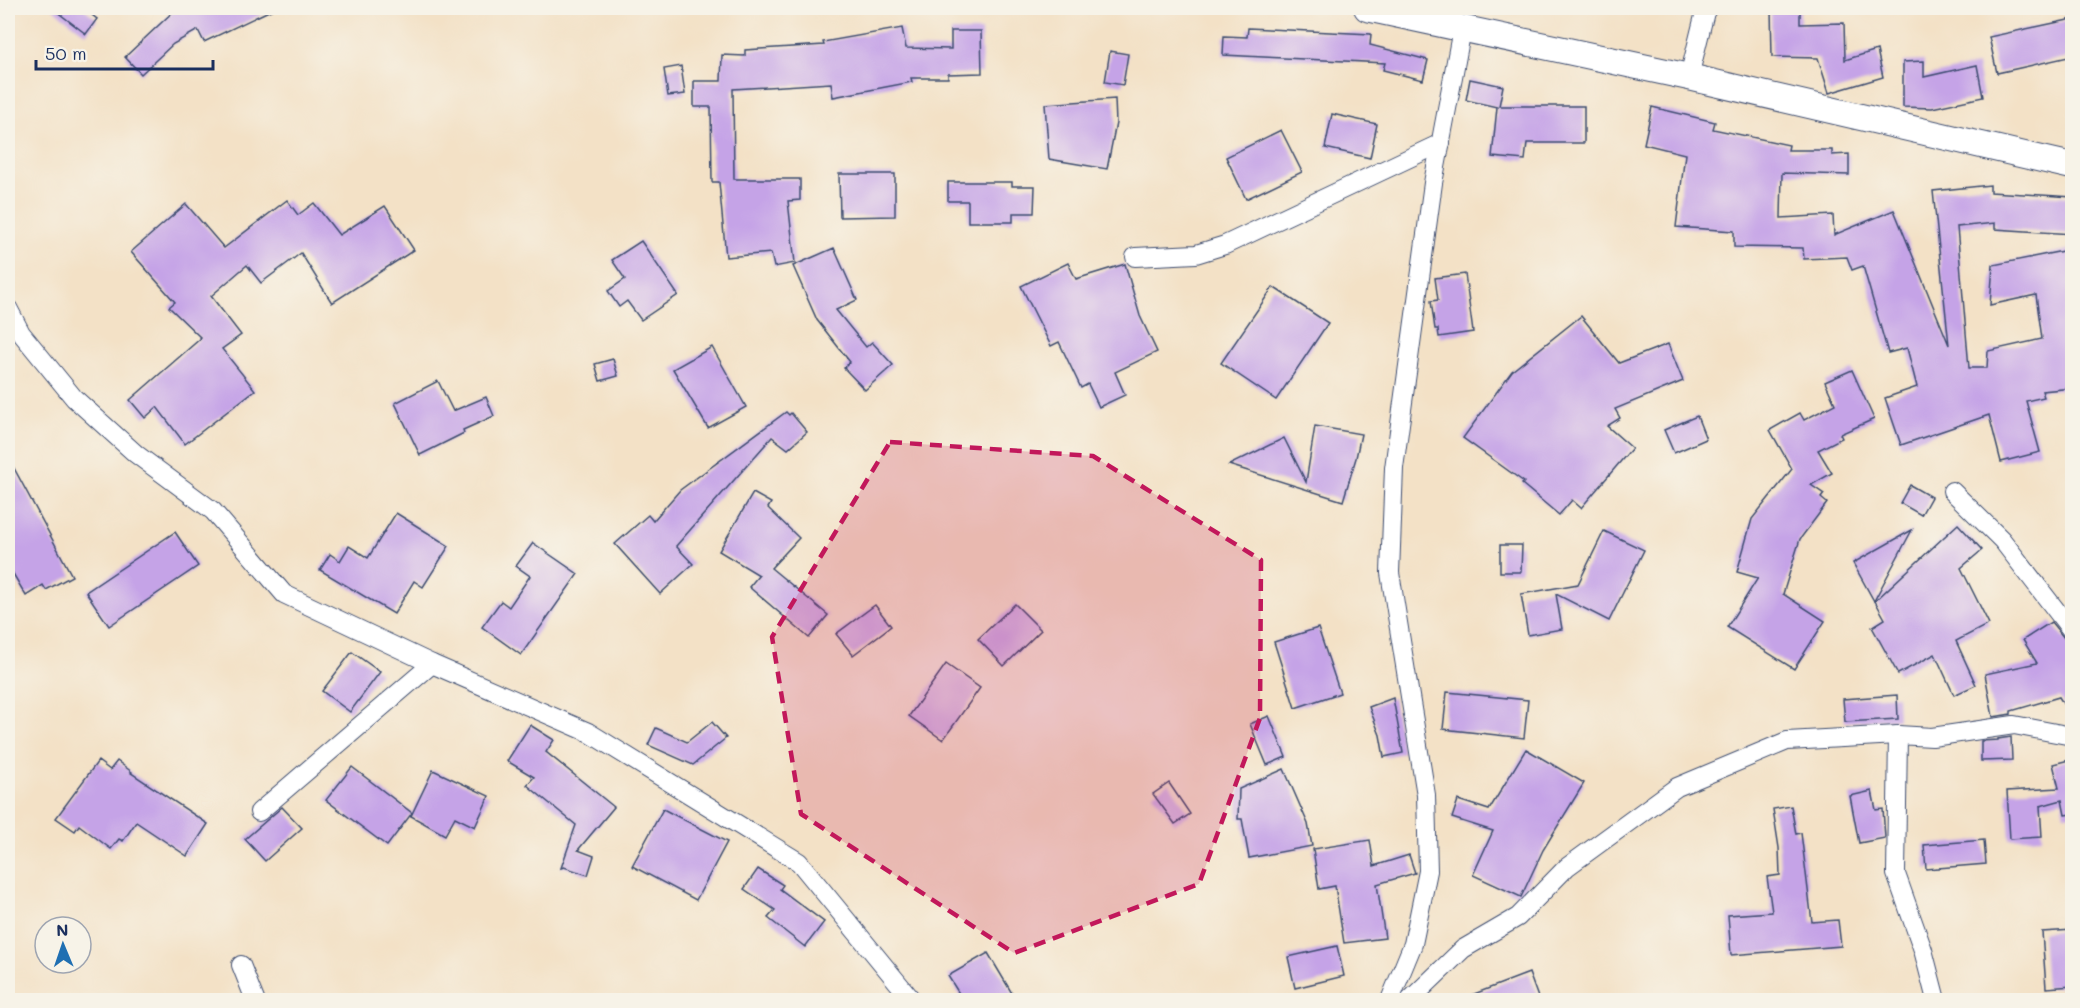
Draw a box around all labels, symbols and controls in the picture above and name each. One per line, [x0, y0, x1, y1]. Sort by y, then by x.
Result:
scale bar [36, 33, 213, 71]
text: 50 m [45, 41, 87, 65]
north arrow [33, 915, 93, 975]
text: N [56, 919, 69, 940]

